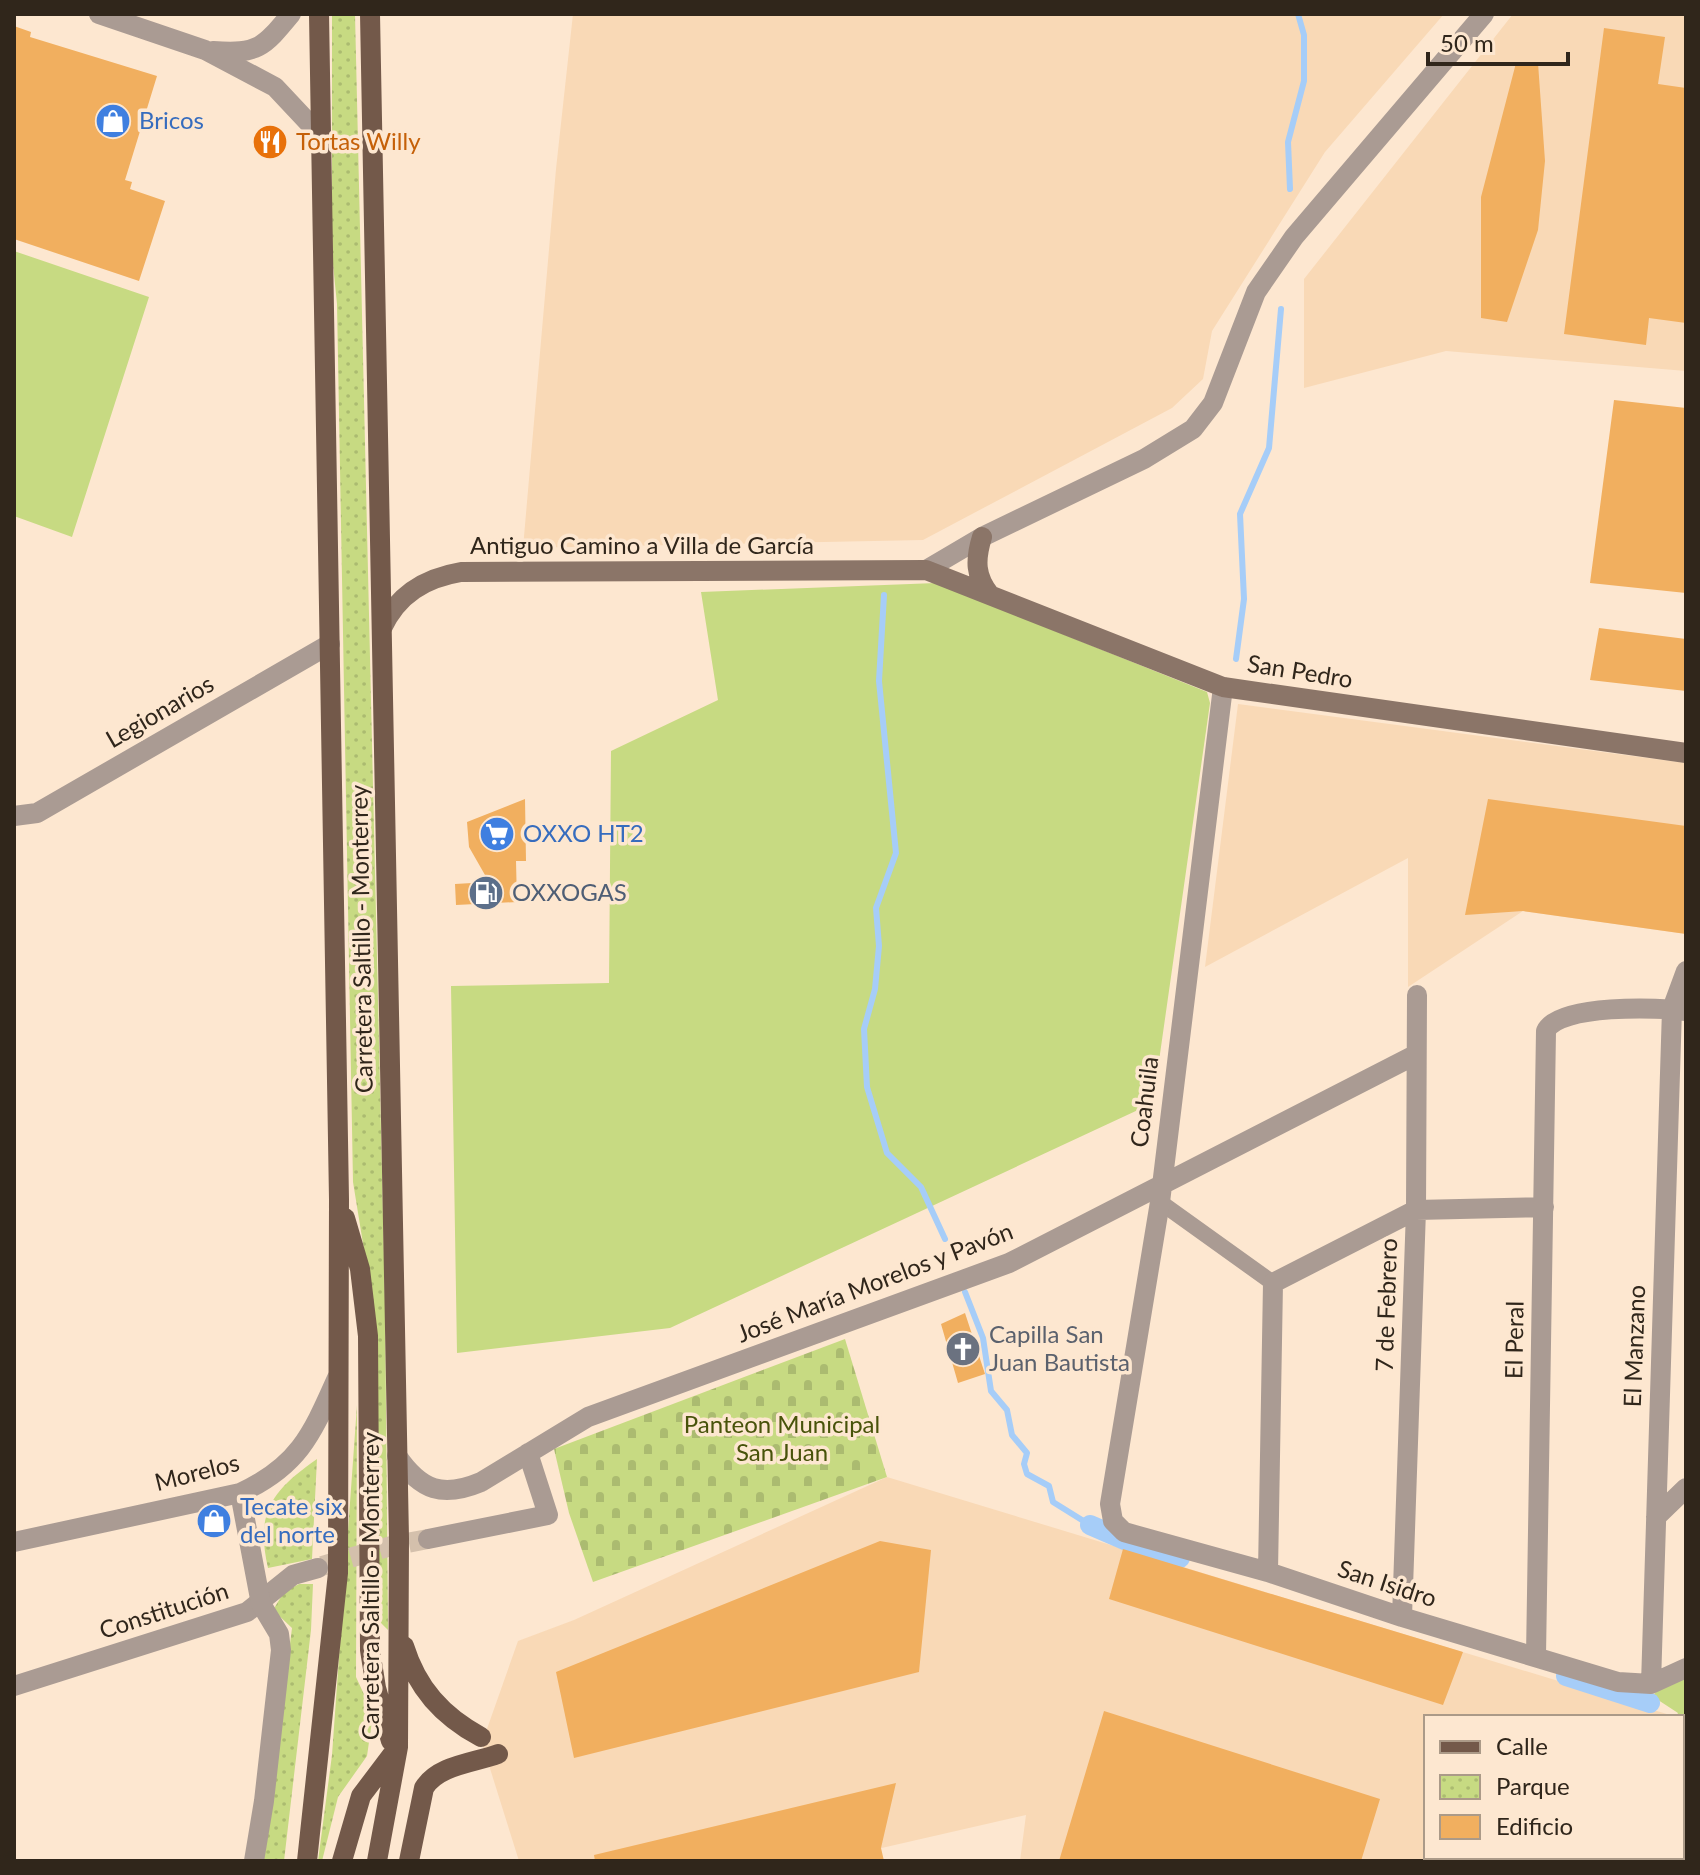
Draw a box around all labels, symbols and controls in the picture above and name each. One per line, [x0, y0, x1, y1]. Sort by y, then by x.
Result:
scale bar [1428, 16, 1568, 66]
text: 50 m [1440, 28, 1494, 57]
shop icon: Bricos [94, 102, 132, 140]
place label: Bricos [139, 105, 204, 134]
restaurant icon: Tortas Willy [251, 123, 289, 161]
place label: Tortas Willy [296, 126, 421, 155]
street label: Antiguo Camino a Villa de García [470, 530, 814, 559]
street label: San Pedro [1246, 648, 1355, 693]
street label: Legionarios [100, 668, 218, 753]
street label: Carretera Saltillo - Monterrey [343, 784, 378, 1093]
supermarket icon: OXXO HT2 [478, 815, 516, 853]
place label: OXXO HT2 [523, 818, 644, 847]
fuel station icon: OXXOGAS [467, 874, 505, 912]
place label: OXXOGAS [512, 877, 627, 906]
street label: Coahuila [1124, 1055, 1163, 1149]
street label: José María Morelos y Pavón [732, 1216, 1017, 1348]
street label: 7 de Febrero [1369, 1238, 1402, 1372]
street label: El Manzano [1617, 1284, 1650, 1408]
street label: El Peral [1498, 1301, 1529, 1379]
place label: Capilla San Juan Bautista [989, 1319, 1130, 1376]
church icon: Capilla San Juan Bautista [944, 1330, 982, 1368]
park label: Panteon Municipal San Juan [684, 1409, 880, 1466]
street label: Carretera Saltillo - Monterrey [355, 1431, 384, 1740]
street label: Morelos [151, 1447, 242, 1496]
place label: Tecate six del norte [240, 1491, 343, 1548]
shop icon: Tecate six del norte [195, 1502, 233, 1540]
street label: San Isidro [1334, 1553, 1441, 1612]
street label: Constitución [95, 1575, 232, 1644]
legend [1424, 1715, 1684, 1859]
text: Calle [1496, 1731, 1548, 1760]
text: Parque [1496, 1771, 1570, 1800]
text: Edificio [1496, 1811, 1573, 1840]

